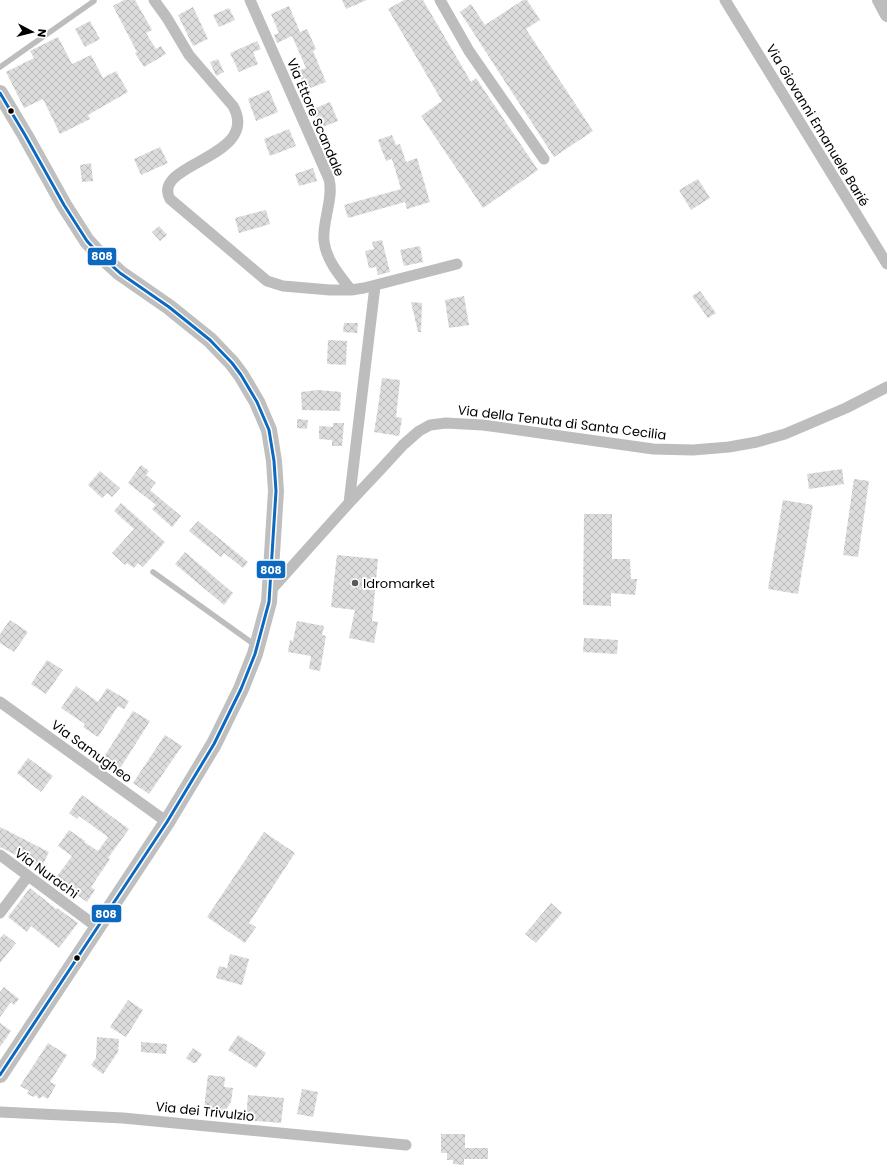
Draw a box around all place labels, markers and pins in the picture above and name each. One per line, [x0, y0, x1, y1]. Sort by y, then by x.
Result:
unlabelled marker [6, 106, 16, 116]
place label: Idromarket [363, 574, 435, 593]
marker: Idromarket [350, 578, 360, 588]
unlabelled marker [72, 953, 82, 963]

